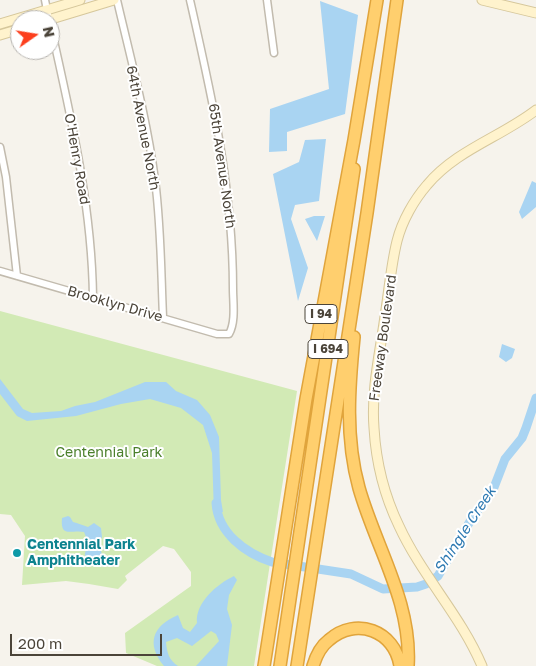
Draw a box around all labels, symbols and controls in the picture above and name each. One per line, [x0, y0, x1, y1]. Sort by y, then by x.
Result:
north arrow [10, 10, 60, 60]
text: N [40, 25, 59, 39]
street label: 64th Avenue North [123, 64, 163, 192]
street label: 65th Avenue North [205, 102, 239, 230]
street label: O'Henry Road [61, 112, 93, 206]
street label: Freeway Boulevard [366, 274, 400, 402]
street label: Brooklyn Drive [65, 282, 165, 326]
road number: I 94 [305, 304, 337, 324]
road number: I 694 [308, 339, 348, 358]
park label: Centennial Park [55, 445, 163, 461]
water label: Shingle Creek [430, 483, 500, 577]
place label: Centennial Park Amphitheater [27, 537, 135, 570]
marker: Centennial Park Amphitheater [11, 547, 23, 559]
scale bar [12, 624, 165, 656]
text: 200 m [18, 634, 62, 652]

